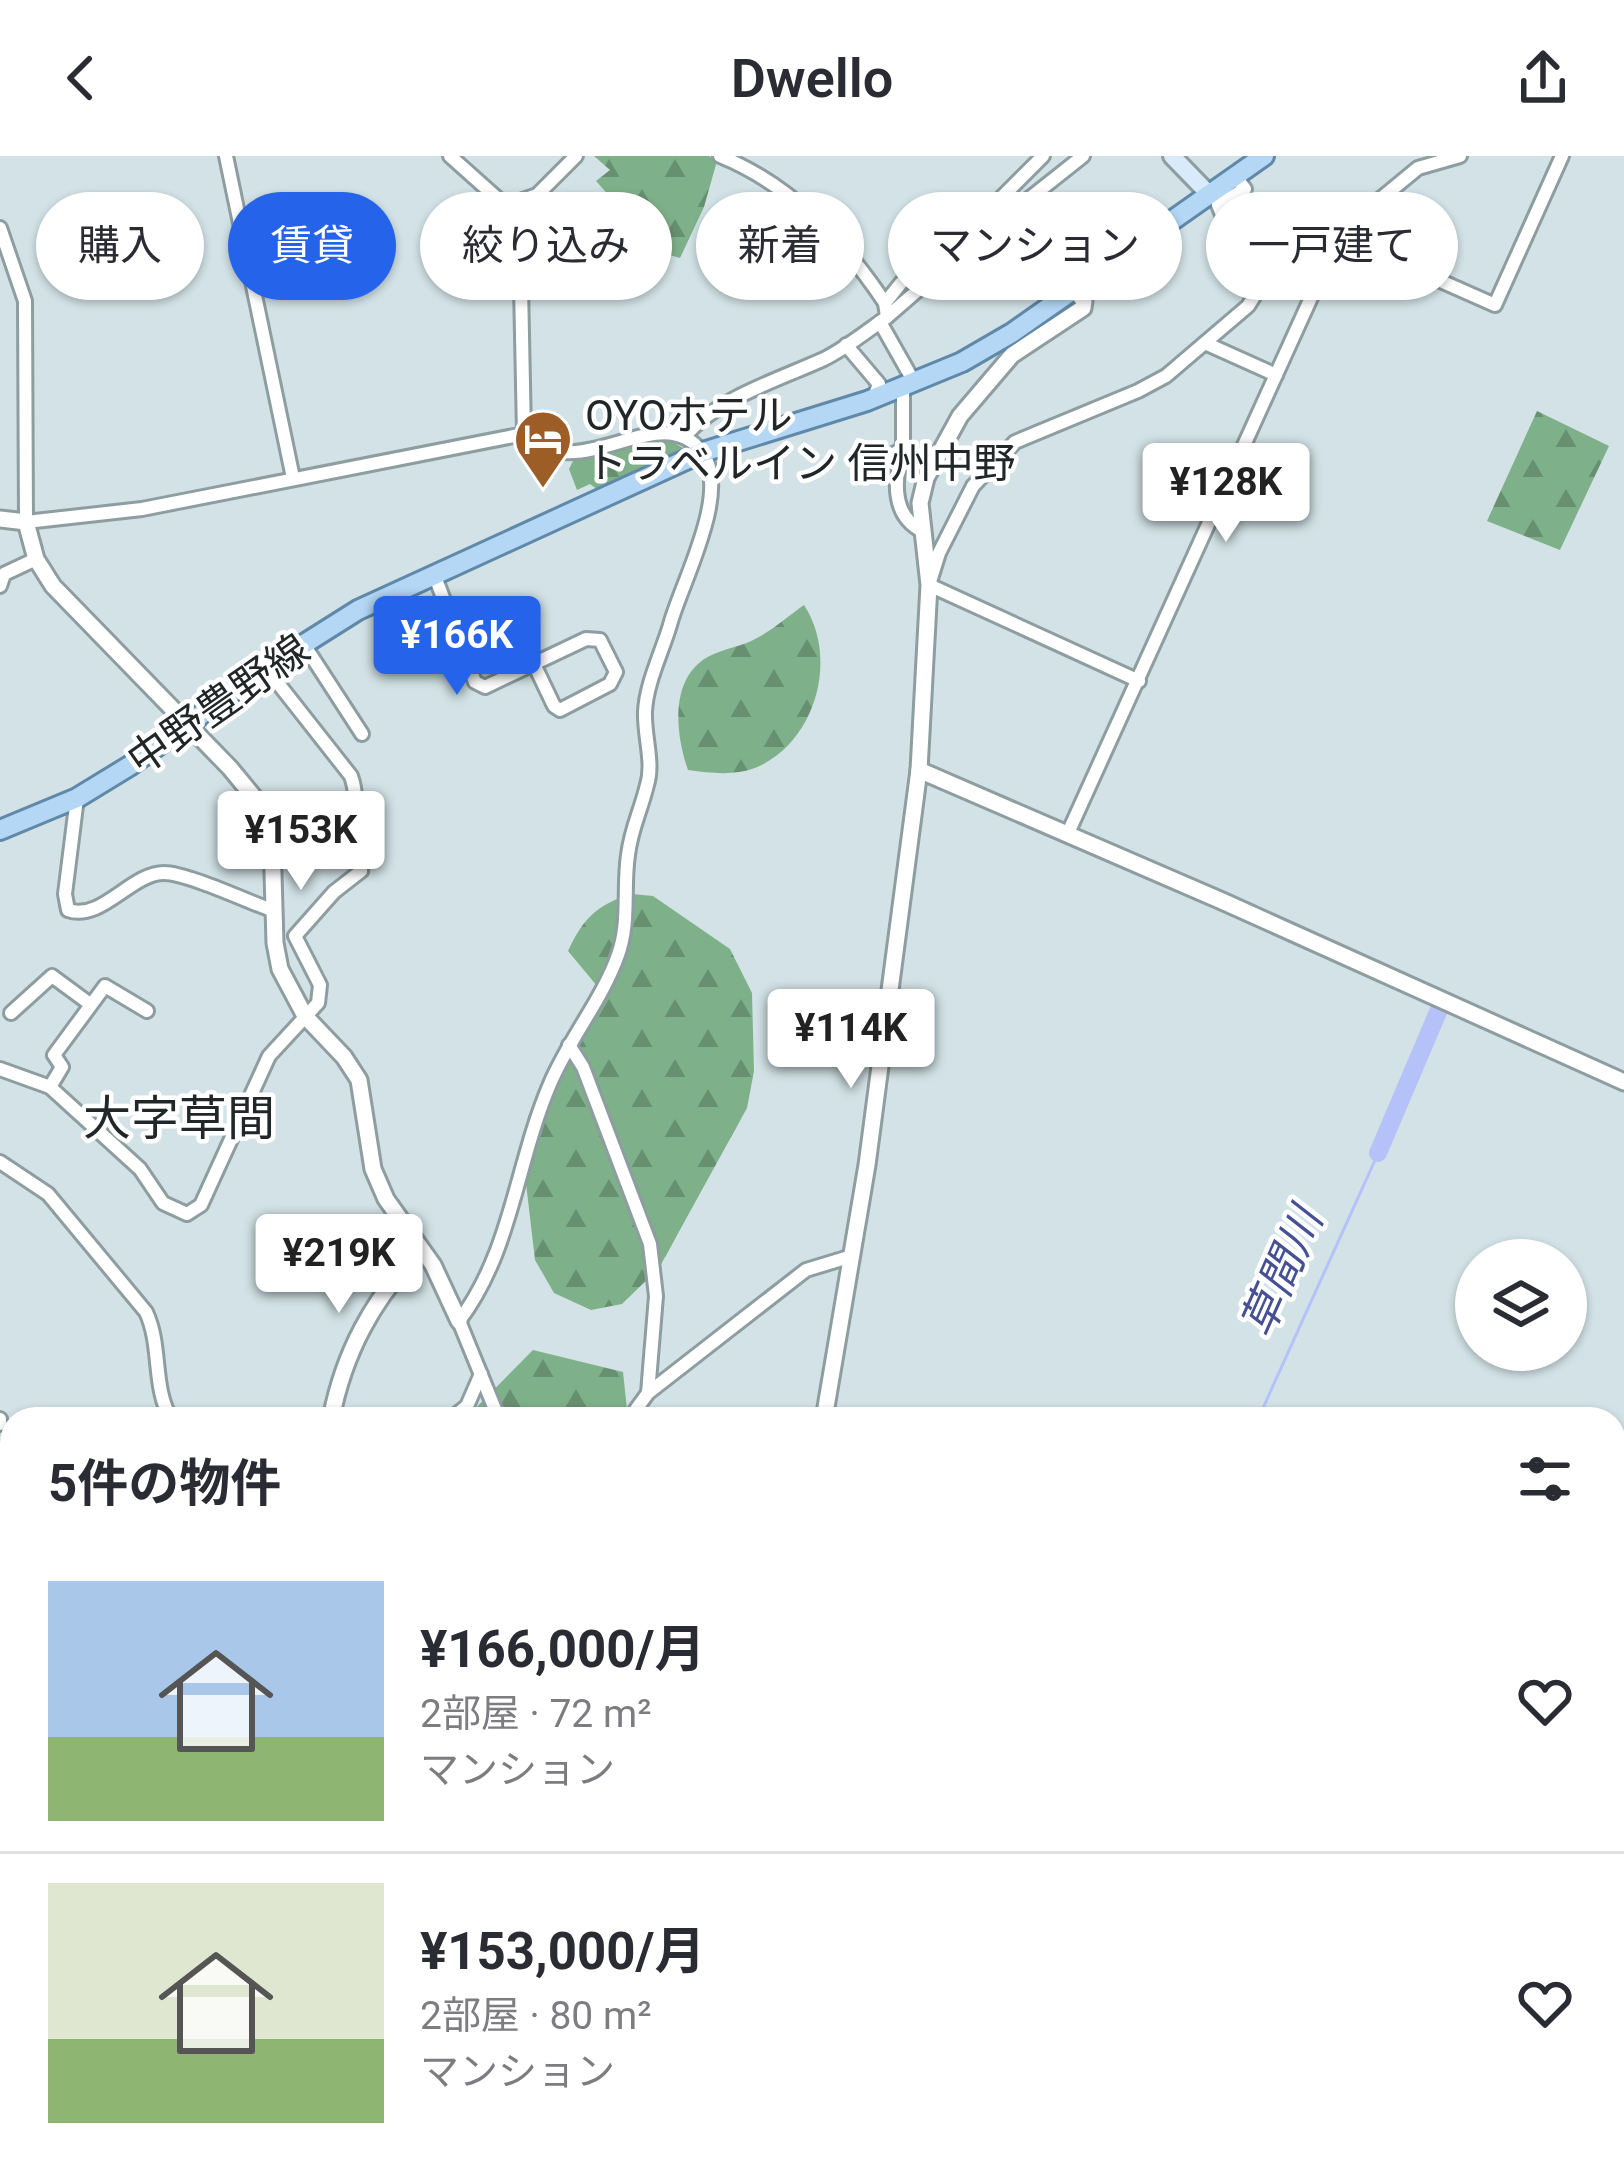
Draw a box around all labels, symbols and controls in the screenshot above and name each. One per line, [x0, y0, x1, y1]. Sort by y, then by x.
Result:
icon: back [48, 45, 114, 111]
icon: share [1510, 45, 1576, 111]
text: Dwello [731, 47, 893, 110]
chip: 購入 [36, 192, 204, 300]
chip: 賃貸 [228, 192, 396, 300]
chip: 絞り込み [420, 192, 672, 300]
chip: 新着 [696, 192, 864, 300]
chip: マンション [888, 192, 1182, 300]
chip: 一戸建て [1206, 192, 1458, 300]
place label: OYOホテル トラベルイン 信州中野 [585, 391, 1015, 488]
hotel icon: OYOホテル トラベルイン 信州中野 [512, 408, 574, 490]
pin: ¥128K [1142, 443, 1310, 545]
text: ¥128K [1170, 459, 1282, 505]
pin: ¥166K [373, 596, 541, 698]
text: ¥166K [401, 612, 513, 658]
street label: 中野豊野線 [118, 624, 318, 785]
pin: ¥153K [217, 791, 385, 893]
text: ¥153K [245, 807, 357, 853]
pin: ¥114K [767, 989, 935, 1091]
text: ¥114K [795, 1005, 907, 1051]
district label: 大字草間 [83, 1090, 275, 1147]
water label: 草間川 [1230, 1196, 1335, 1345]
pin: ¥219K [255, 1214, 423, 1316]
text: ¥219K [283, 1230, 395, 1276]
map controls [1455, 1239, 1587, 1371]
button: layers [1455, 1239, 1587, 1371]
icon: filters [1512, 1446, 1578, 1512]
text: 5件の物件 [48, 1454, 281, 1513]
text: ¥166,000/月 [420, 1620, 705, 1679]
icon: home [144, 1629, 288, 1773]
icon: heart [1512, 1668, 1578, 1734]
text: 2部屋 · 72 m² [420, 1691, 651, 1737]
text: マンション [420, 1747, 615, 1793]
text: ¥153,000/月 [420, 1922, 705, 1981]
icon: home [144, 1931, 288, 2075]
icon: heart [1512, 1970, 1578, 2036]
text: 2部屋 · 80 m² [420, 1993, 651, 2039]
text: マンション [420, 2049, 615, 2095]

